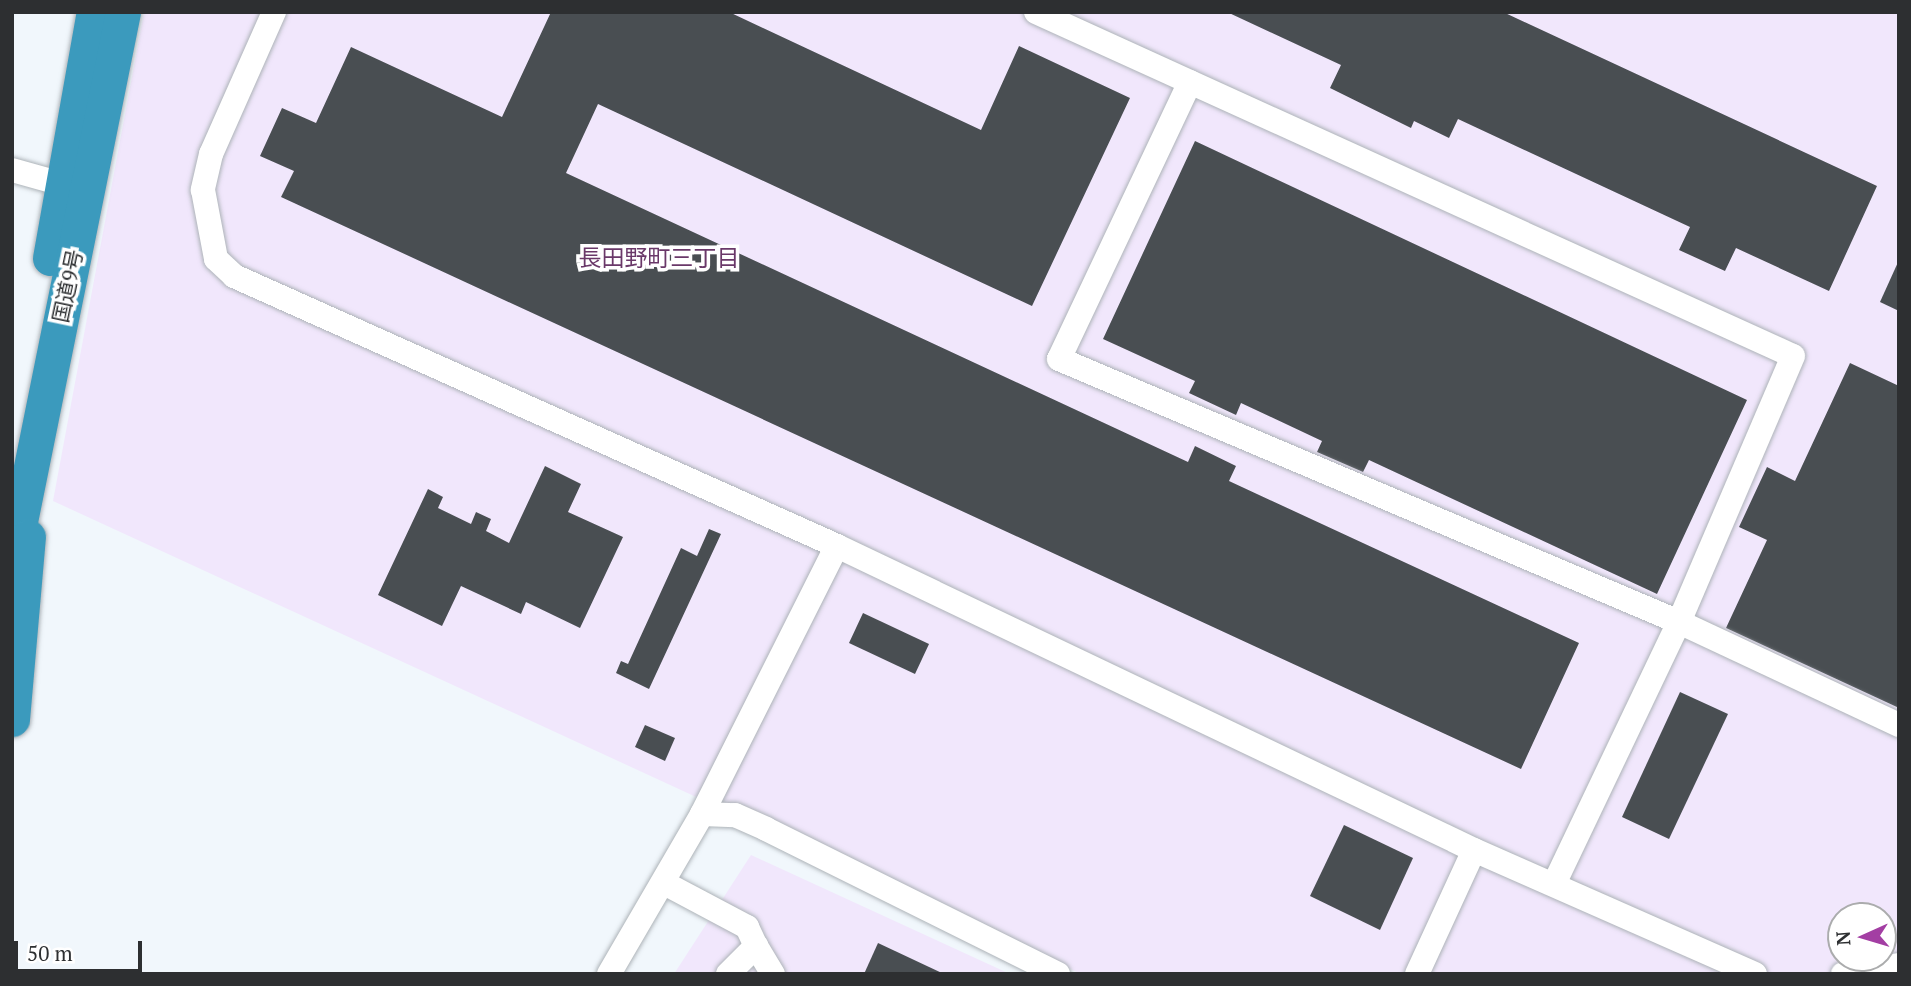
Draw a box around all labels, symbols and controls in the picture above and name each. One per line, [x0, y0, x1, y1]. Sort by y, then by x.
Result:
district label: 長田野町三丁目 [579, 244, 739, 272]
street label: 国道9号 [47, 247, 87, 325]
north arrow [1827, 902, 1897, 972]
scale bar [18, 926, 145, 970]
text: N [1830, 930, 1856, 946]
text: 50 m [27, 939, 73, 967]

